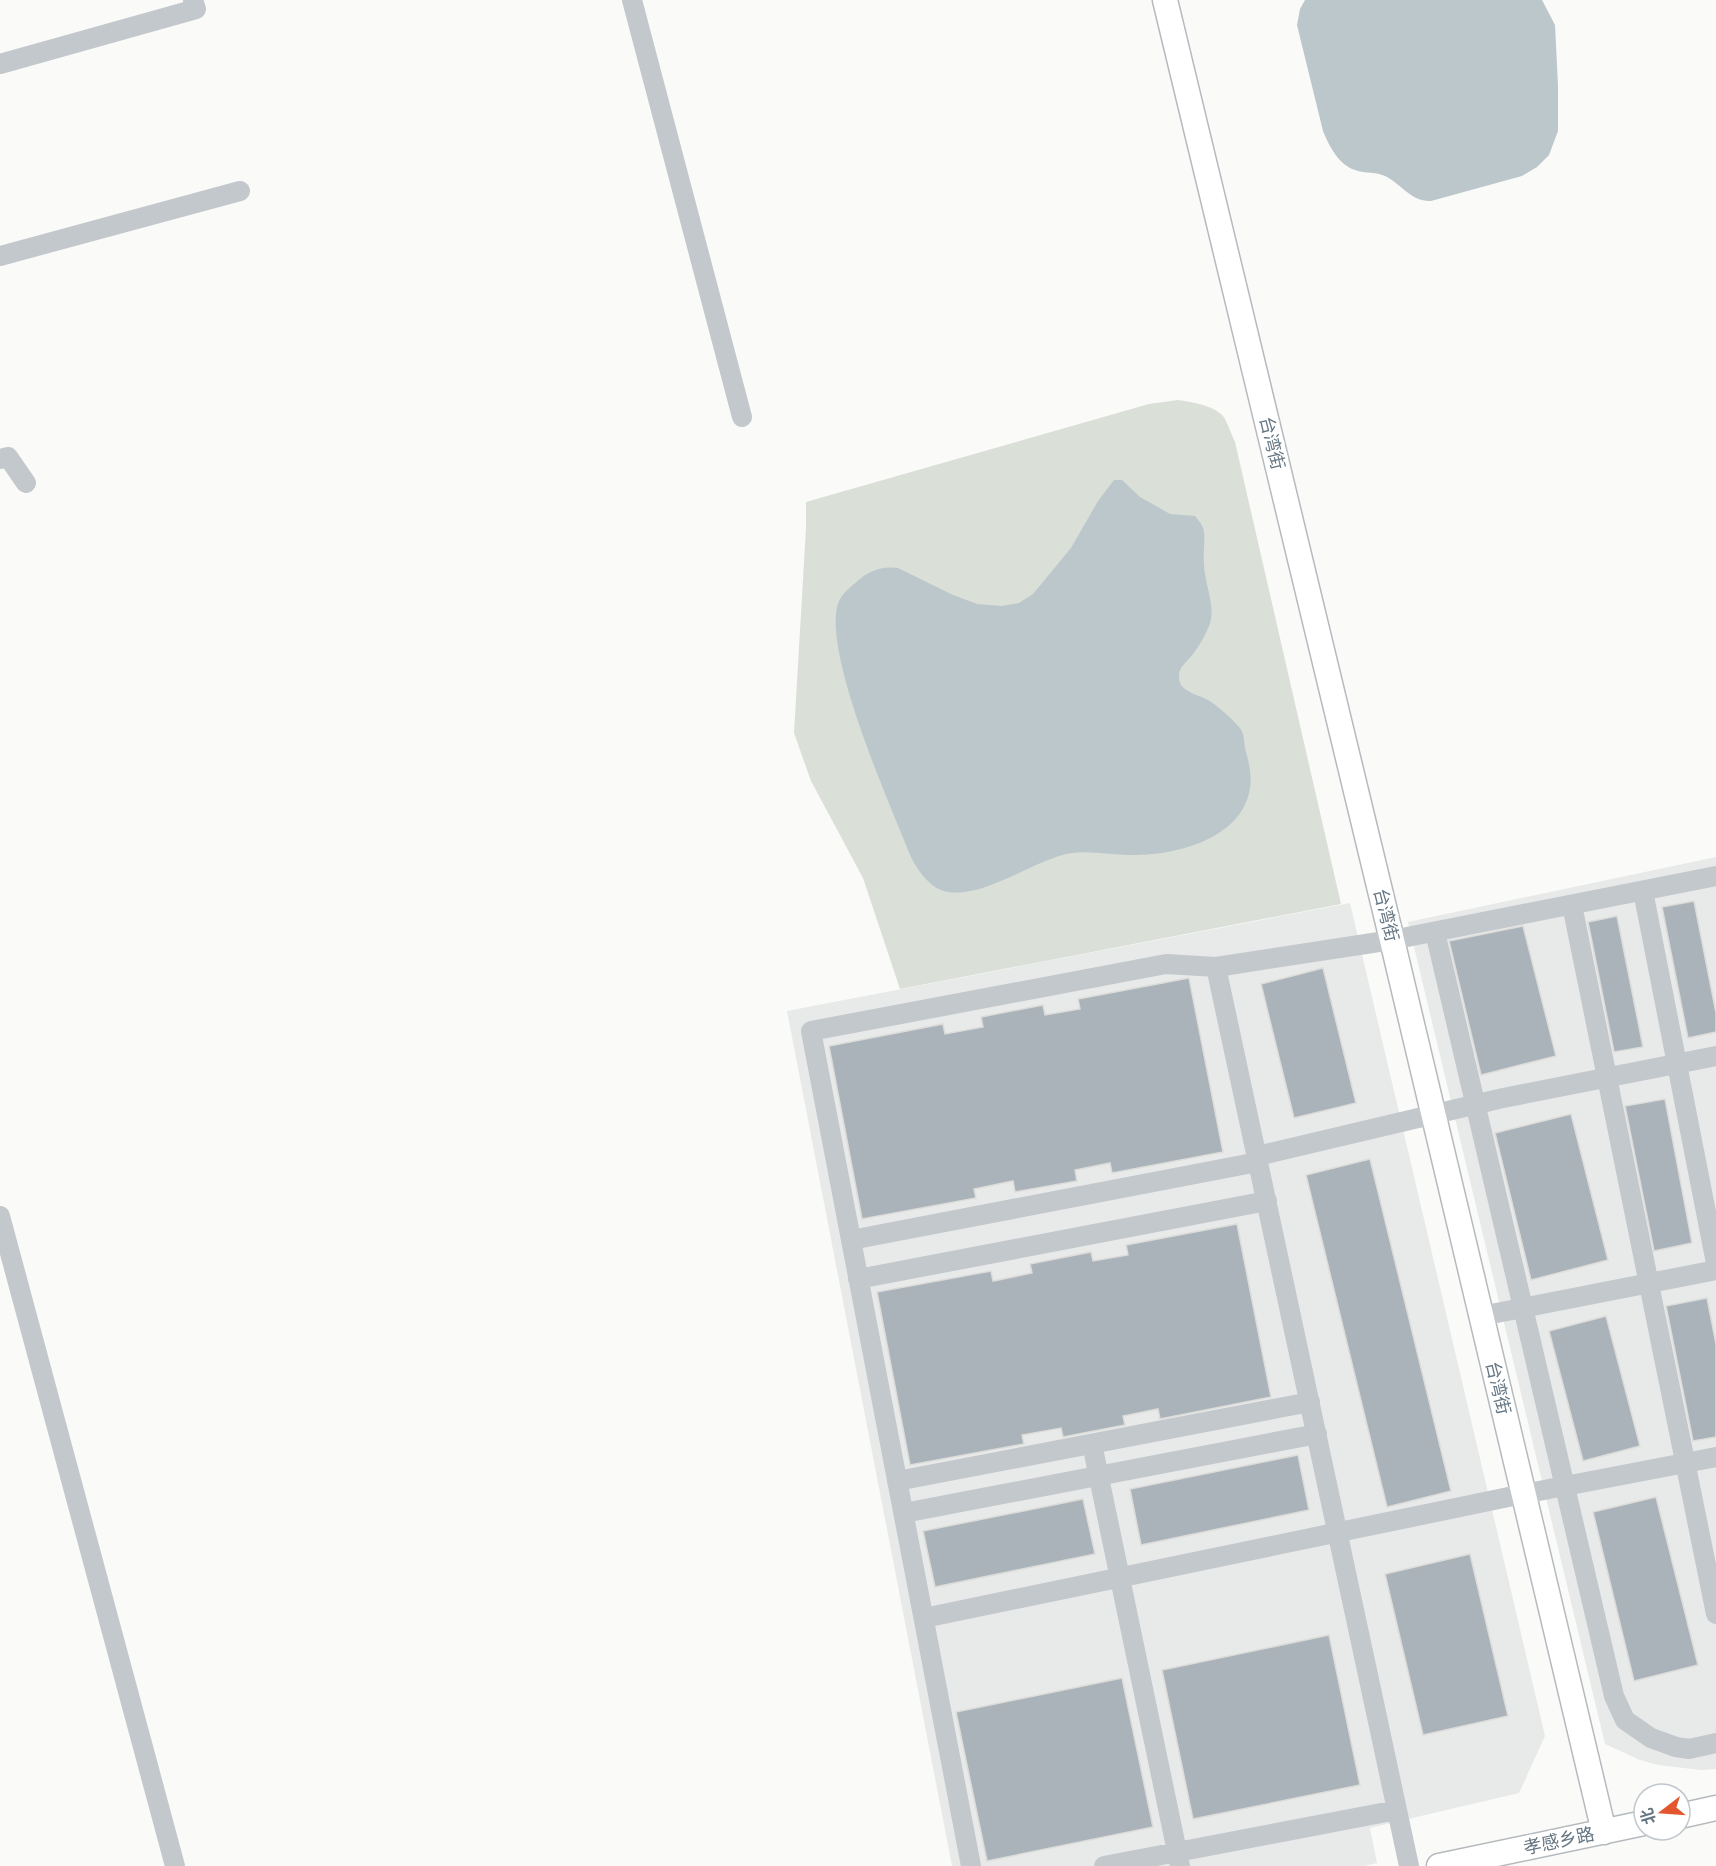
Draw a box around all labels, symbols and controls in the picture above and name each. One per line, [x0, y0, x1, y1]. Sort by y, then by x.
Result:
street label: 台湾街 [1255, 414, 1290, 472]
street label: 台湾街 [1369, 886, 1404, 944]
street label: 台湾街 [1481, 1359, 1516, 1417]
north arrow [1632, 1782, 1692, 1842]
text: 北 [1636, 1806, 1660, 1827]
street label: 孝感乡路 [1521, 1822, 1597, 1859]

